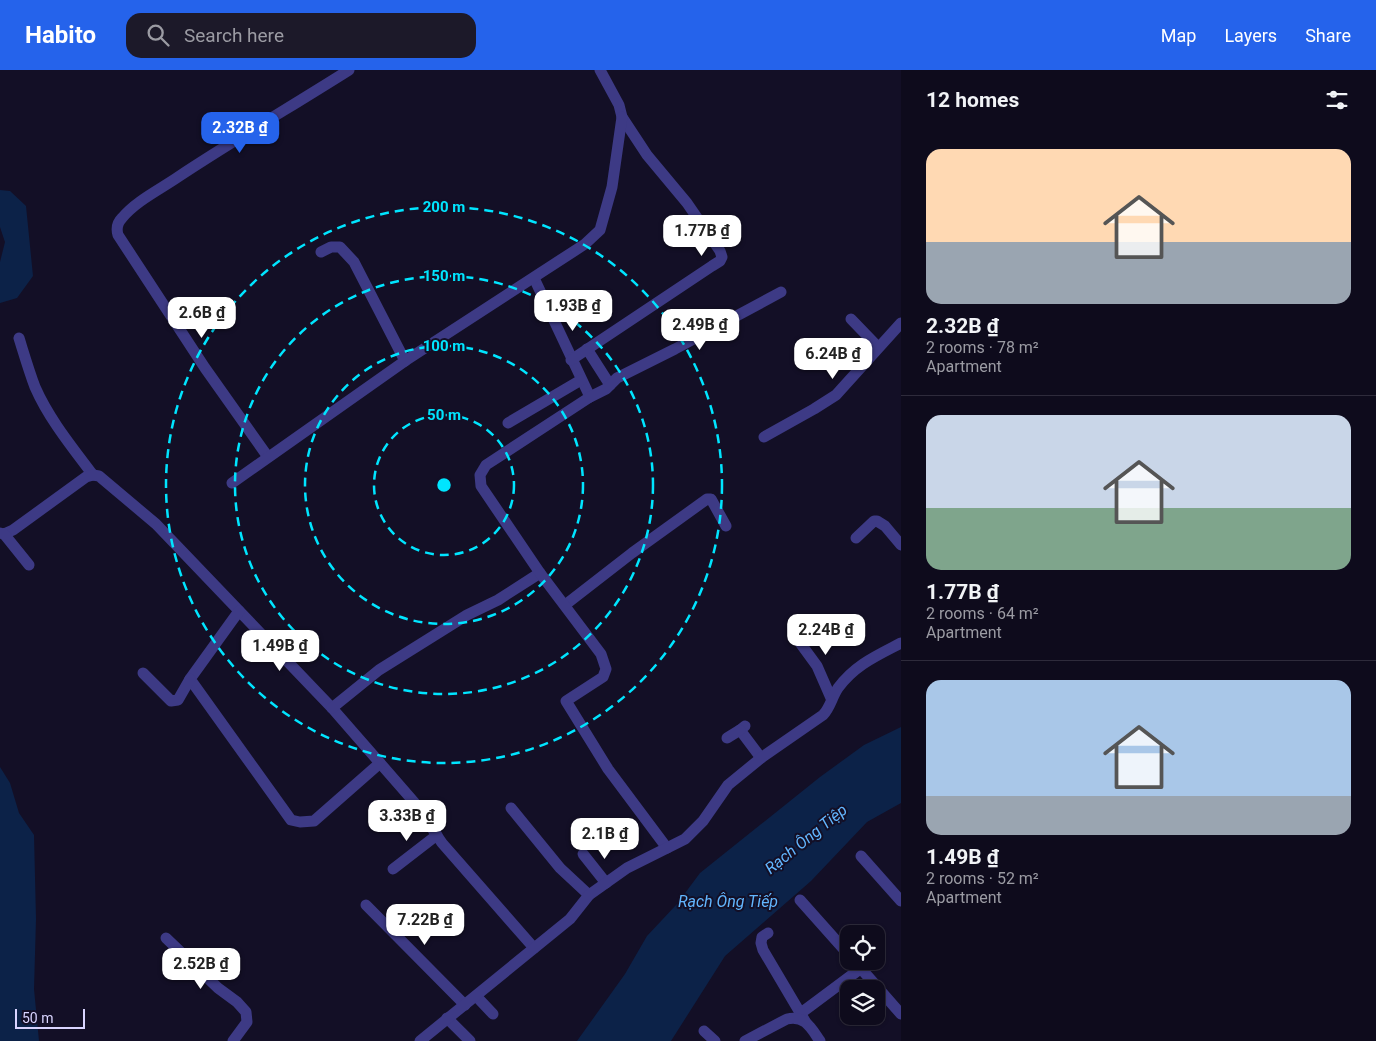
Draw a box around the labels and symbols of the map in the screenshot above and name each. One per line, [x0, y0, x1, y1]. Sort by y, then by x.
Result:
pin: 2.32B ₫ [194, 112, 286, 154]
text: 200 m [423, 198, 465, 216]
pin: 1.77B ₫ [656, 214, 748, 257]
text: 150 m [423, 267, 465, 285]
pin: 1.93B ₫ [527, 290, 619, 332]
pin: 2.6B ₫ [161, 296, 243, 339]
pin: 2.49B ₫ [654, 308, 746, 351]
text: 100 m [423, 337, 465, 355]
pin: 6.24B ₫ [787, 338, 879, 380]
text: 50 m [427, 406, 461, 424]
centre of rings [435, 476, 453, 494]
pin: 2.24B ₫ [780, 614, 872, 656]
pin: 1.49B ₫ [234, 630, 326, 672]
pin: 3.33B ₫ [361, 800, 453, 842]
water label: Rạch Ông Tiệp [761, 800, 851, 878]
pin: 2.1B ₫ [564, 818, 646, 860]
water label: Rạch Ông Tiếp [678, 892, 778, 911]
pin: 7.22B ₫ [379, 904, 471, 946]
pin: 2.52B ₫ [155, 948, 247, 990]
scale bar [15, 1006, 85, 1029]

